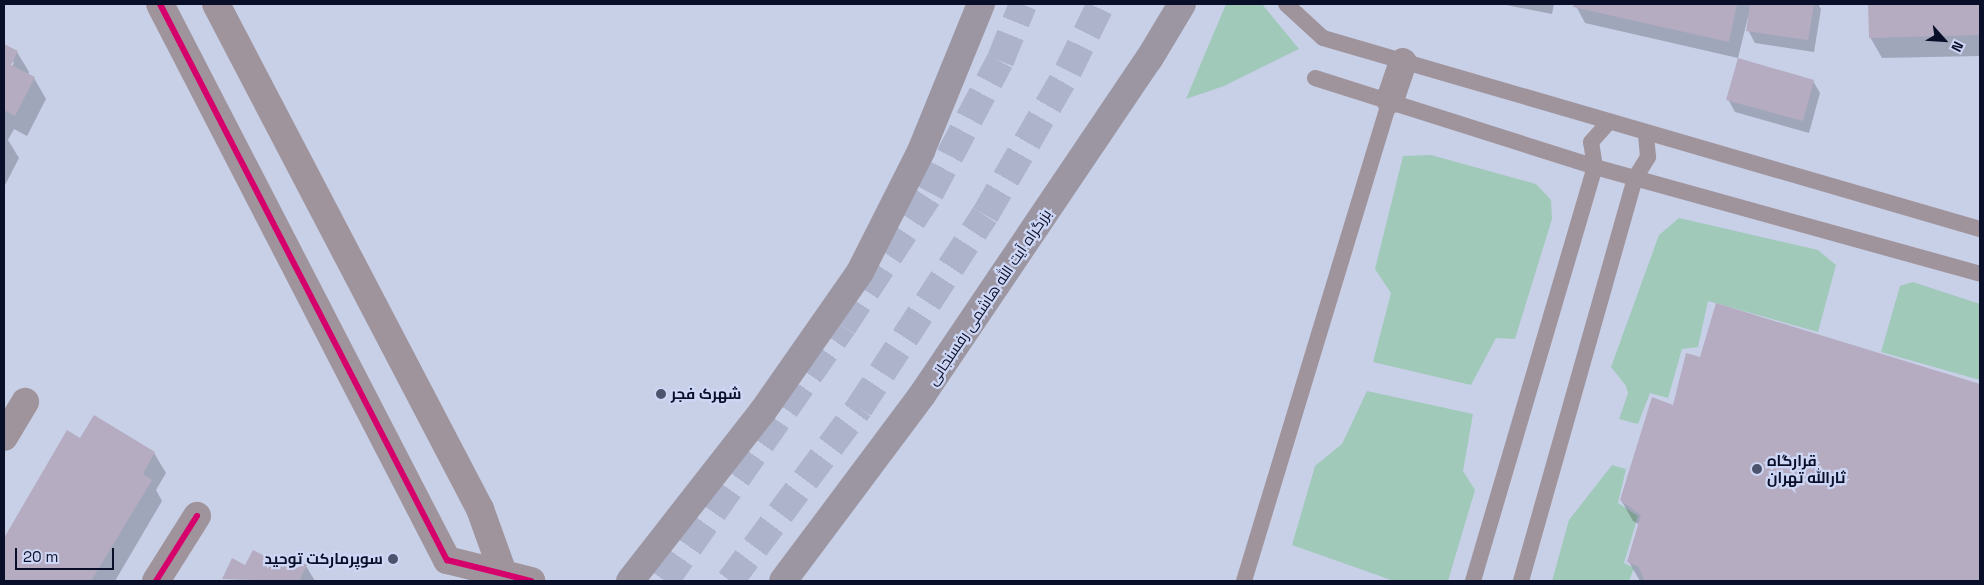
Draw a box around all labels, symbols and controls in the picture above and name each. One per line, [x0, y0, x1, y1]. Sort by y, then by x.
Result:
north arrow [1919, 15, 1969, 65]
text: N [1947, 38, 1968, 55]
street label: بزرگراه آیت الله هاشمی رفسنجانی [923, 205, 1055, 389]
place label: شهرک فجر [671, 385, 741, 403]
marker: شهرک فجر [655, 388, 667, 400]
place label: قرارگاه ثارالله تهران [1767, 451, 1845, 486]
marker: قرارگاه ثارالله تهران [1751, 463, 1763, 475]
scale bar [18, 538, 116, 570]
text: 20 m [23, 547, 58, 566]
place label: سوپرمارکت توحید [264, 550, 383, 568]
marker: سوپرمارکت توحید [387, 553, 399, 565]

